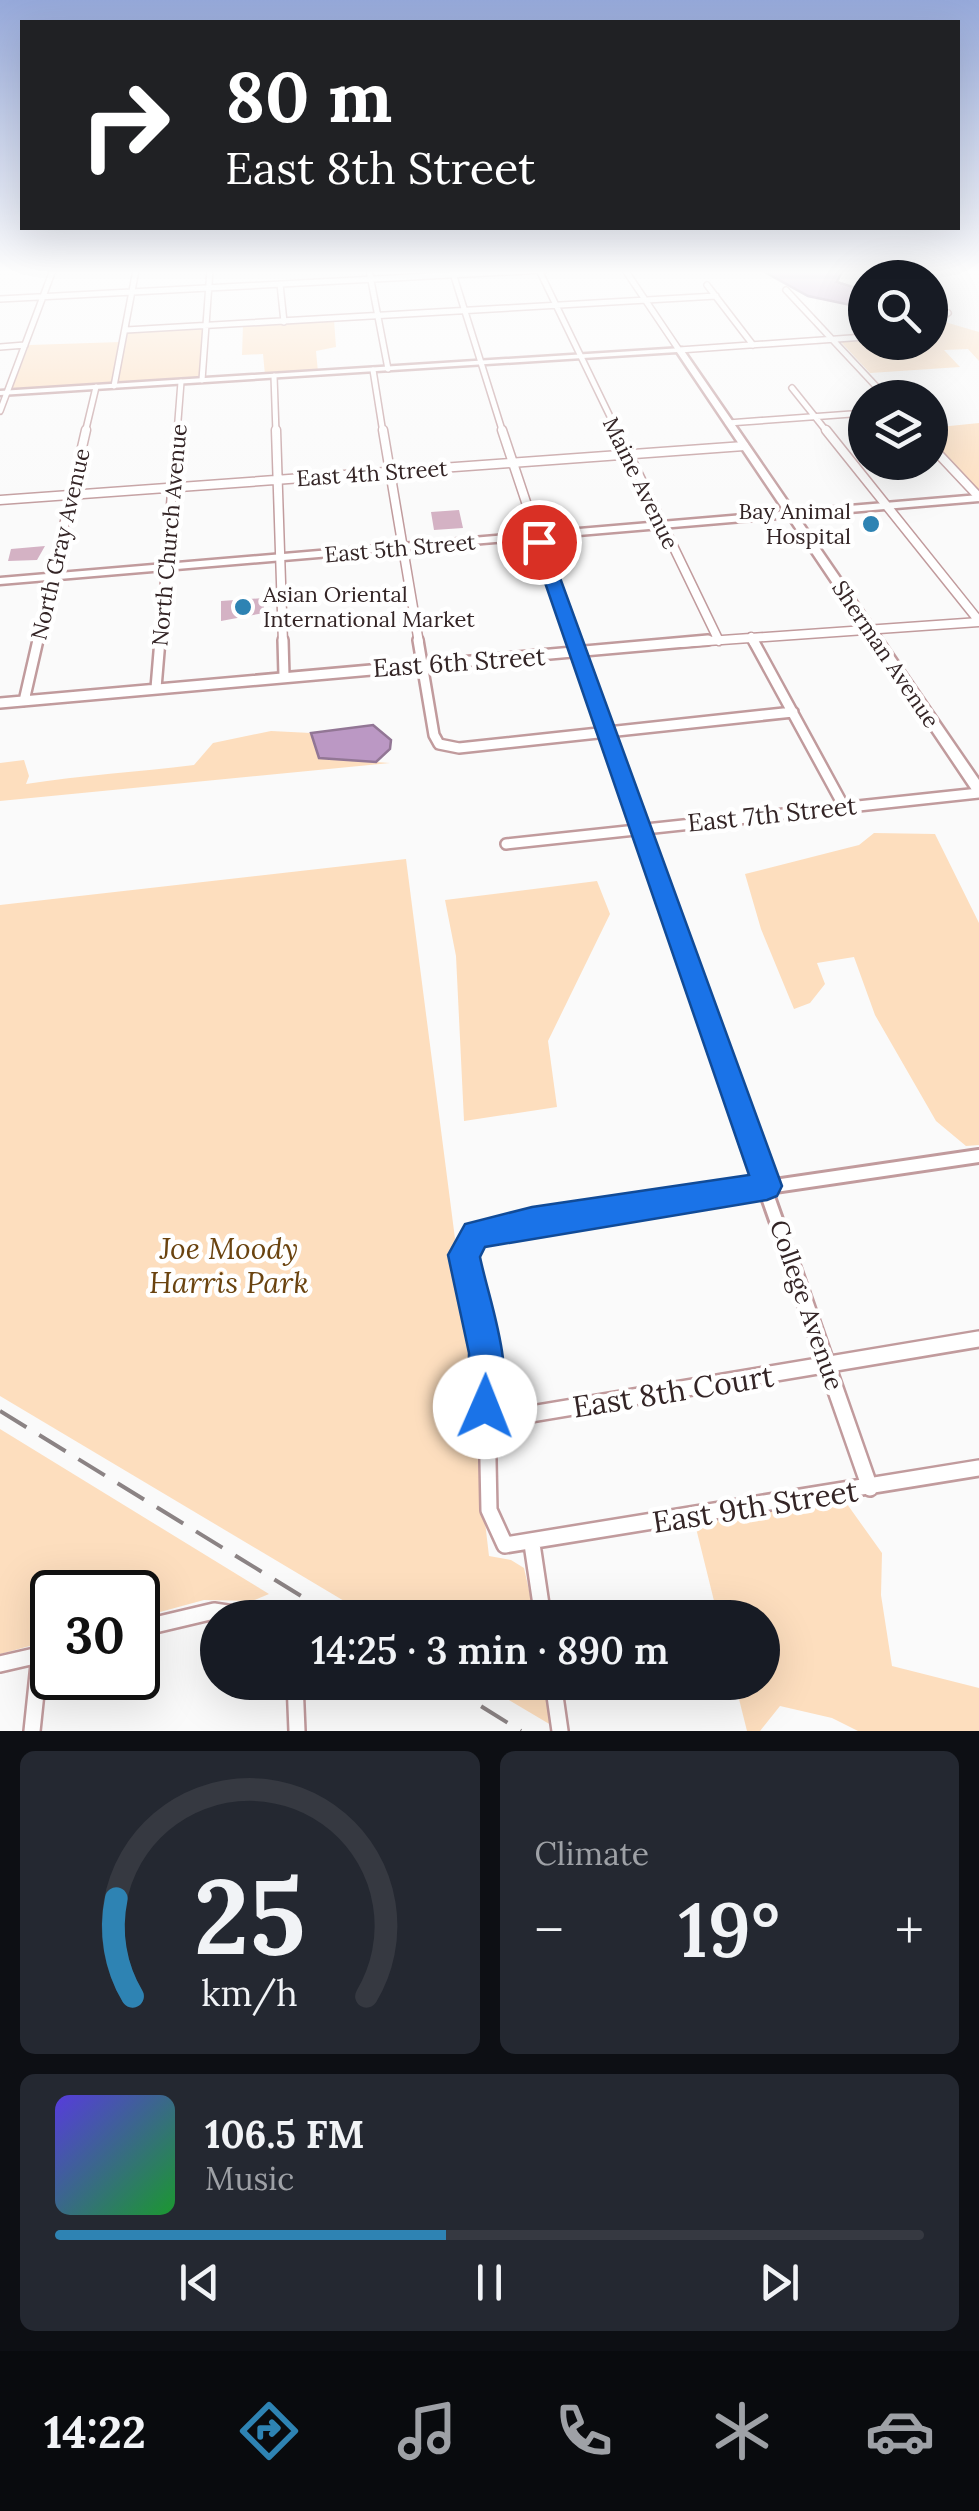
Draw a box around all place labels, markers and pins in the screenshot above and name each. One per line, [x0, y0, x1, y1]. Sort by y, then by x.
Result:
place label: Bay Animal Hospital [738, 497, 851, 550]
pin [497, 500, 582, 585]
marker: Bay Animal Hospital [860, 513, 882, 535]
place label: Asian Oriental International Market [262, 580, 475, 633]
marker: Asian Oriental International Market [232, 596, 254, 618]

